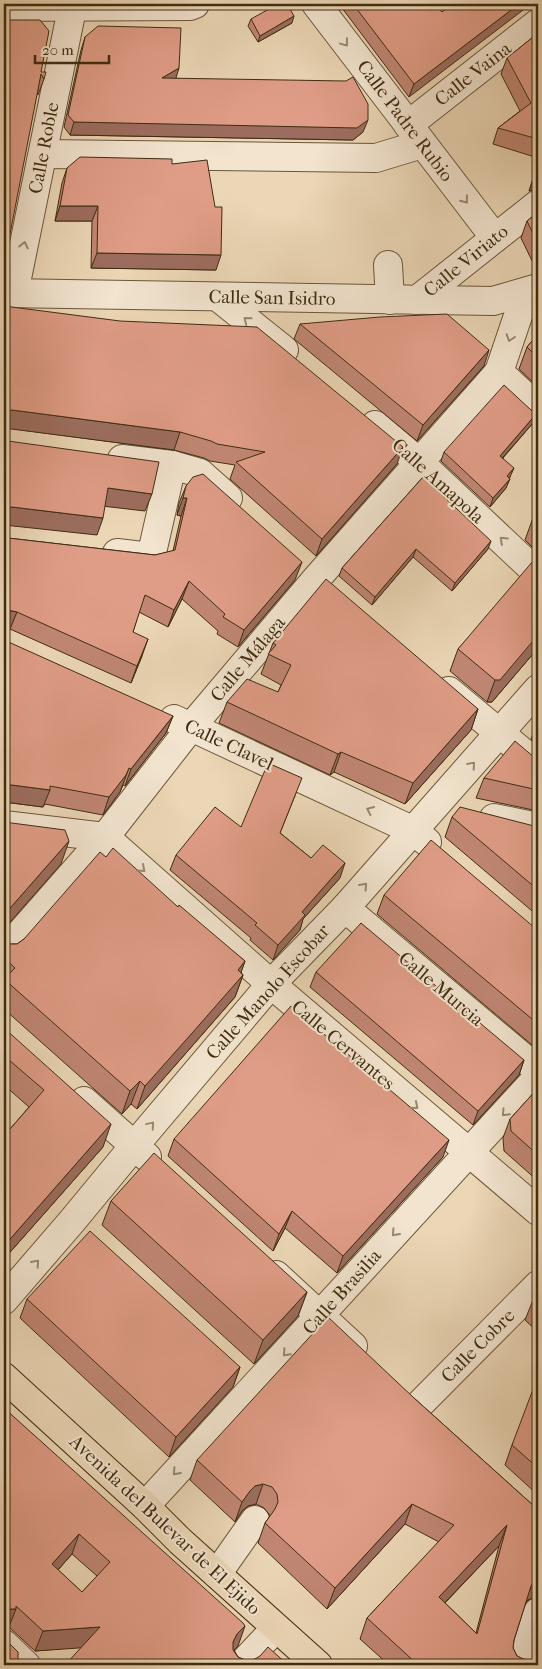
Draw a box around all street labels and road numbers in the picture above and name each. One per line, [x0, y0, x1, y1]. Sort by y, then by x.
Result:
street label: Calle Vaina [430, 37, 516, 111]
street label: Calle Padre Rubio [352, 56, 458, 186]
street label: Calle Roble [24, 100, 64, 196]
street label: Calle Viriato [419, 220, 513, 302]
street label: Calle San Isidro [208, 286, 336, 310]
street label: Calle Amapola [387, 434, 489, 528]
street label: Calle Málaga [206, 612, 290, 706]
street label: Calle Clavel [181, 715, 277, 775]
street label: Calle Manolo Escobar [202, 919, 335, 1064]
street label: Calle Murcia [394, 947, 488, 1031]
street label: Calle Cervantes [287, 995, 399, 1095]
street label: Calle Brasilia [298, 1245, 386, 1339]
street label: Calle Cobre [437, 1305, 519, 1387]
street label: Avenida del Bulevar de El Ejido [64, 1430, 265, 1620]

